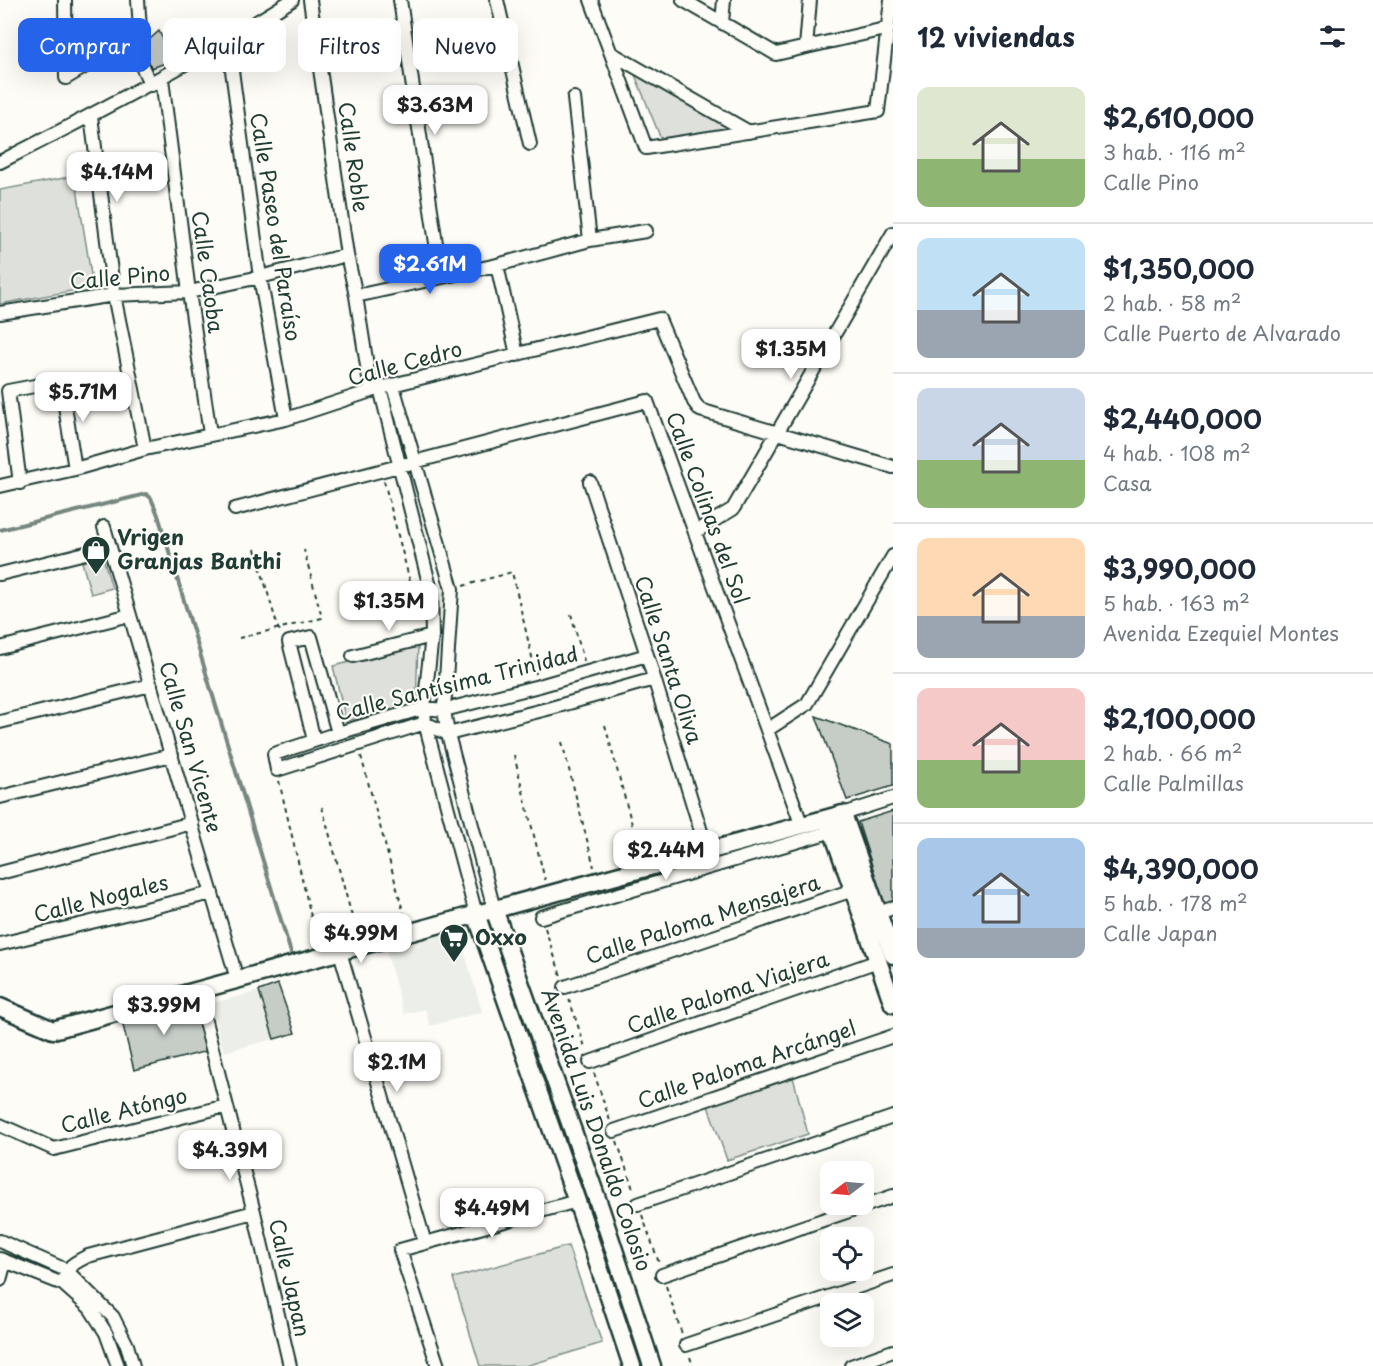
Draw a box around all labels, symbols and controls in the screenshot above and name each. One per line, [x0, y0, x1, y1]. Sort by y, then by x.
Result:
text: 12 viviendas [917, 17, 1075, 56]
chip: Comprar [18, 18, 151, 72]
chip: Alquilar [163, 18, 286, 72]
chip: Filtros [298, 18, 401, 72]
chip: Nuevo [413, 18, 518, 72]
icon: filters [1316, 20, 1349, 53]
pin: $3.63M [386, 85, 484, 136]
text: $3.63M [397, 89, 473, 119]
text: $2,610,000 [1103, 98, 1254, 137]
street label: Calle Roble [331, 99, 379, 214]
street label: Calle Paseo del Paraíso [243, 110, 311, 343]
icon: home [965, 111, 1037, 183]
text: 3 hab. · 116 m² [1103, 137, 1246, 167]
pin: $4.14M [68, 152, 166, 203]
text: $4.14M [81, 156, 153, 186]
text: Calle Pino [1103, 167, 1199, 197]
street label: Calle Caoba [185, 208, 233, 335]
pin: $2.61M [381, 244, 479, 295]
text: $2.61M [393, 248, 467, 278]
text: $1,350,000 [1103, 249, 1255, 288]
street label: Calle Pino [68, 256, 171, 296]
icon: home [965, 262, 1037, 334]
text: 2 hab. · 58 m² [1103, 288, 1241, 318]
text: Calle Puerto de Alvarado [1103, 318, 1341, 348]
pin: $1.35M [742, 329, 840, 380]
street label: Calle Cedro [344, 331, 465, 393]
text: $1.35M [755, 333, 827, 363]
pin: $5.71M [34, 372, 132, 423]
text: $5.71M [48, 376, 118, 406]
text: $2,440,000 [1103, 399, 1262, 438]
street label: Calle Colinas del Sol [659, 407, 759, 608]
icon: home [965, 412, 1037, 484]
text: 4 hab. · 108 m² [1103, 438, 1251, 468]
text: Casa [1103, 468, 1152, 498]
place label: Vrigen Granjas Banthi [117, 520, 282, 576]
shop icon: Vrigen Granjas Banthi [80, 534, 112, 576]
text: $3,990,000 [1103, 549, 1256, 588]
icon: home [965, 562, 1037, 634]
street label: Calle Santa Oliva [628, 571, 712, 748]
pin: $1.35M [340, 581, 438, 632]
text: $1.35M [353, 585, 425, 615]
text: 5 hab. · 163 m² [1103, 588, 1250, 618]
text: Avenida Ezequiel Montes [1103, 618, 1339, 648]
street label: Calle Santísima Trinidad [332, 636, 581, 728]
street label: Calle San Vicente [152, 657, 232, 836]
text: $2,100,000 [1103, 699, 1256, 738]
icon: home [965, 712, 1037, 784]
text: 2 hab. · 66 m² [1103, 738, 1242, 768]
text: Calle Palmillas [1103, 768, 1244, 798]
pin: $2.44M [617, 830, 715, 881]
text: $2.44M [627, 834, 705, 864]
text: $4,390,000 [1103, 849, 1259, 888]
icon: home [965, 862, 1037, 934]
street label: Calle Nogales [30, 865, 171, 929]
street label: Calle Paloma Mensajera [581, 865, 824, 971]
text: 5 hab. · 178 m² [1103, 888, 1248, 918]
pin: $4.99M [312, 913, 410, 964]
text: $4.99M [324, 917, 398, 947]
text: Calle Japan [1103, 918, 1217, 948]
place label: Oxxo [475, 920, 527, 952]
supermarket icon: Oxxo [438, 922, 470, 964]
street label: Calle Paloma Viajera [622, 941, 833, 1041]
street label: Avenida Luis Donaldo Colosio [534, 984, 661, 1275]
pin: $3.99M [115, 985, 213, 1036]
text: $3.99M [127, 989, 201, 1019]
street label: Calle Paloma Arcángel [633, 1011, 860, 1116]
pin: $2.1M [355, 1042, 439, 1093]
text: $2.1M [368, 1046, 426, 1076]
street label: Calle Atóngo [57, 1078, 190, 1140]
pin: $4.39M [181, 1130, 279, 1181]
text: $4.39M [192, 1134, 268, 1164]
north arrow [820, 1161, 874, 1215]
map controls [820, 1161, 874, 1347]
pin: $4.49M [443, 1188, 541, 1239]
text: $4.49M [454, 1192, 530, 1222]
street label: Calle Japan [262, 1215, 320, 1340]
button: locate [820, 1227, 874, 1281]
button: layers [820, 1293, 874, 1347]

